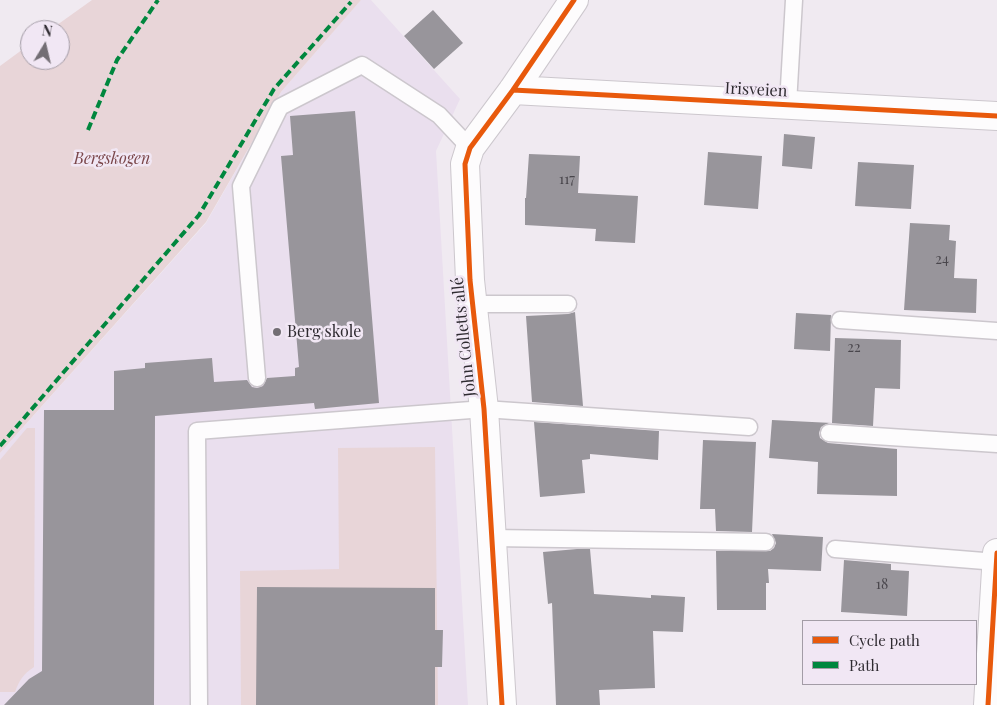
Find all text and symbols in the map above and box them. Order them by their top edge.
north arrow [20,20,70,70]
text: N [41,21,54,41]
street label: Irisveien [724,79,788,101]
park label: Bergskogen [74,149,150,169]
house number: 117 [559,172,575,188]
house number: 24 [935,252,949,268]
street label: John Colletts allé [448,276,480,398]
place label: Berg skole [287,322,361,342]
marker: Berg skole [271,326,283,338]
house number: 22 [847,340,861,356]
house number: 18 [876,577,888,593]
legend [802,620,977,685]
text: Cycle path [849,630,920,650]
text: Path [849,655,879,675]

